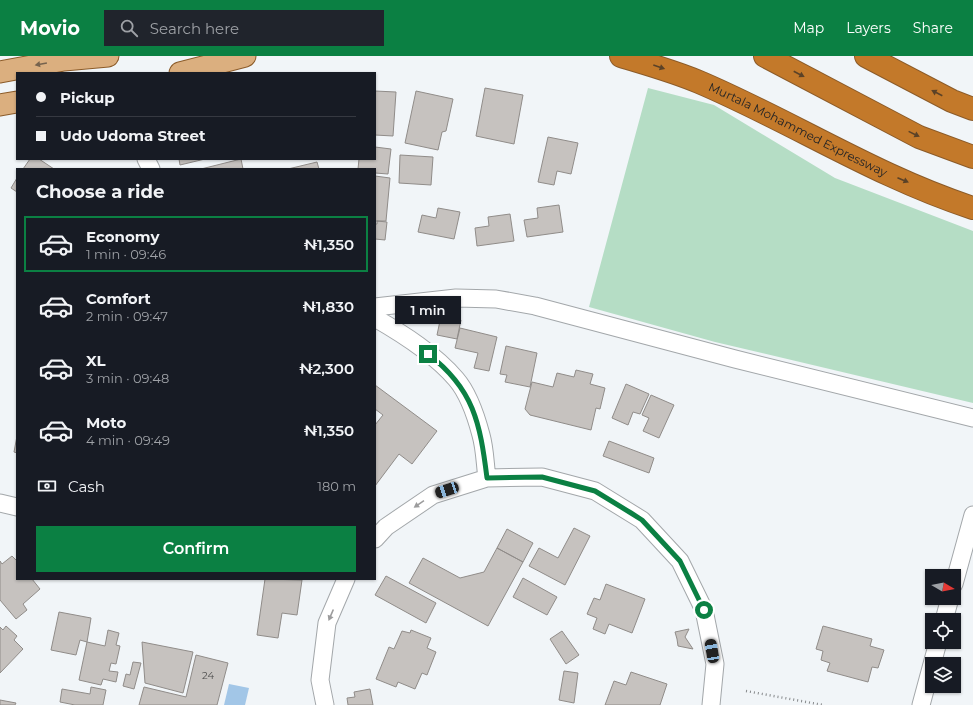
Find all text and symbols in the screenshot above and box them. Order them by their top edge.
search box [104,10,384,46]
text: Movio [20,17,80,40]
icon: search [118,17,140,39]
text: Search here [150,19,239,38]
text: Map [793,19,824,37]
text: Layers [846,19,891,37]
text: Share [913,19,953,37]
one-way arrow [35,62,47,68]
one-way arrow [653,64,665,70]
one-way arrow [793,71,805,77]
street label: Murtala Mohammed Expressway [706,79,890,180]
text: Pickup [60,88,115,107]
one-way arrow [932,90,943,96]
text: Udo Udoma Street [60,126,205,145]
one-way arrow [909,131,920,137]
one-way arrow [898,177,909,183]
text: Choose a ride [36,181,164,203]
icon: car [38,226,74,262]
text: Economy [86,227,159,246]
text: ₦1,350 [304,235,354,254]
text: 1 min · 09:46 [86,246,166,262]
icon: car [38,288,74,324]
text: Comfort [86,289,151,308]
callout: 1 min [395,296,461,324]
text: ₦1,830 [303,297,354,316]
text: 1 min [411,302,445,318]
text: 2 min · 09:47 [86,308,168,324]
route end [419,345,437,363]
icon: car [38,350,74,386]
text: XL [86,351,105,370]
text: ₦2,300 [299,359,354,378]
text: 3 min · 09:48 [86,370,169,386]
icon: car [38,412,74,448]
text: Moto [86,413,126,432]
text: ₦1,350 [304,421,354,440]
text: 4 min · 09:49 [86,432,170,448]
icon: cash [36,475,58,497]
text: Cash [68,477,105,496]
text: 180 m [317,478,356,494]
car [434,481,460,499]
one-way arrow [414,500,424,508]
button: Confirm [36,526,356,572]
north arrow [925,569,961,605]
map controls [925,569,961,693]
route start [695,601,713,619]
one-way arrow [327,609,333,621]
button: locate [925,613,961,649]
car [704,638,720,664]
button: layers [925,657,961,693]
house number: 24 [202,669,214,682]

